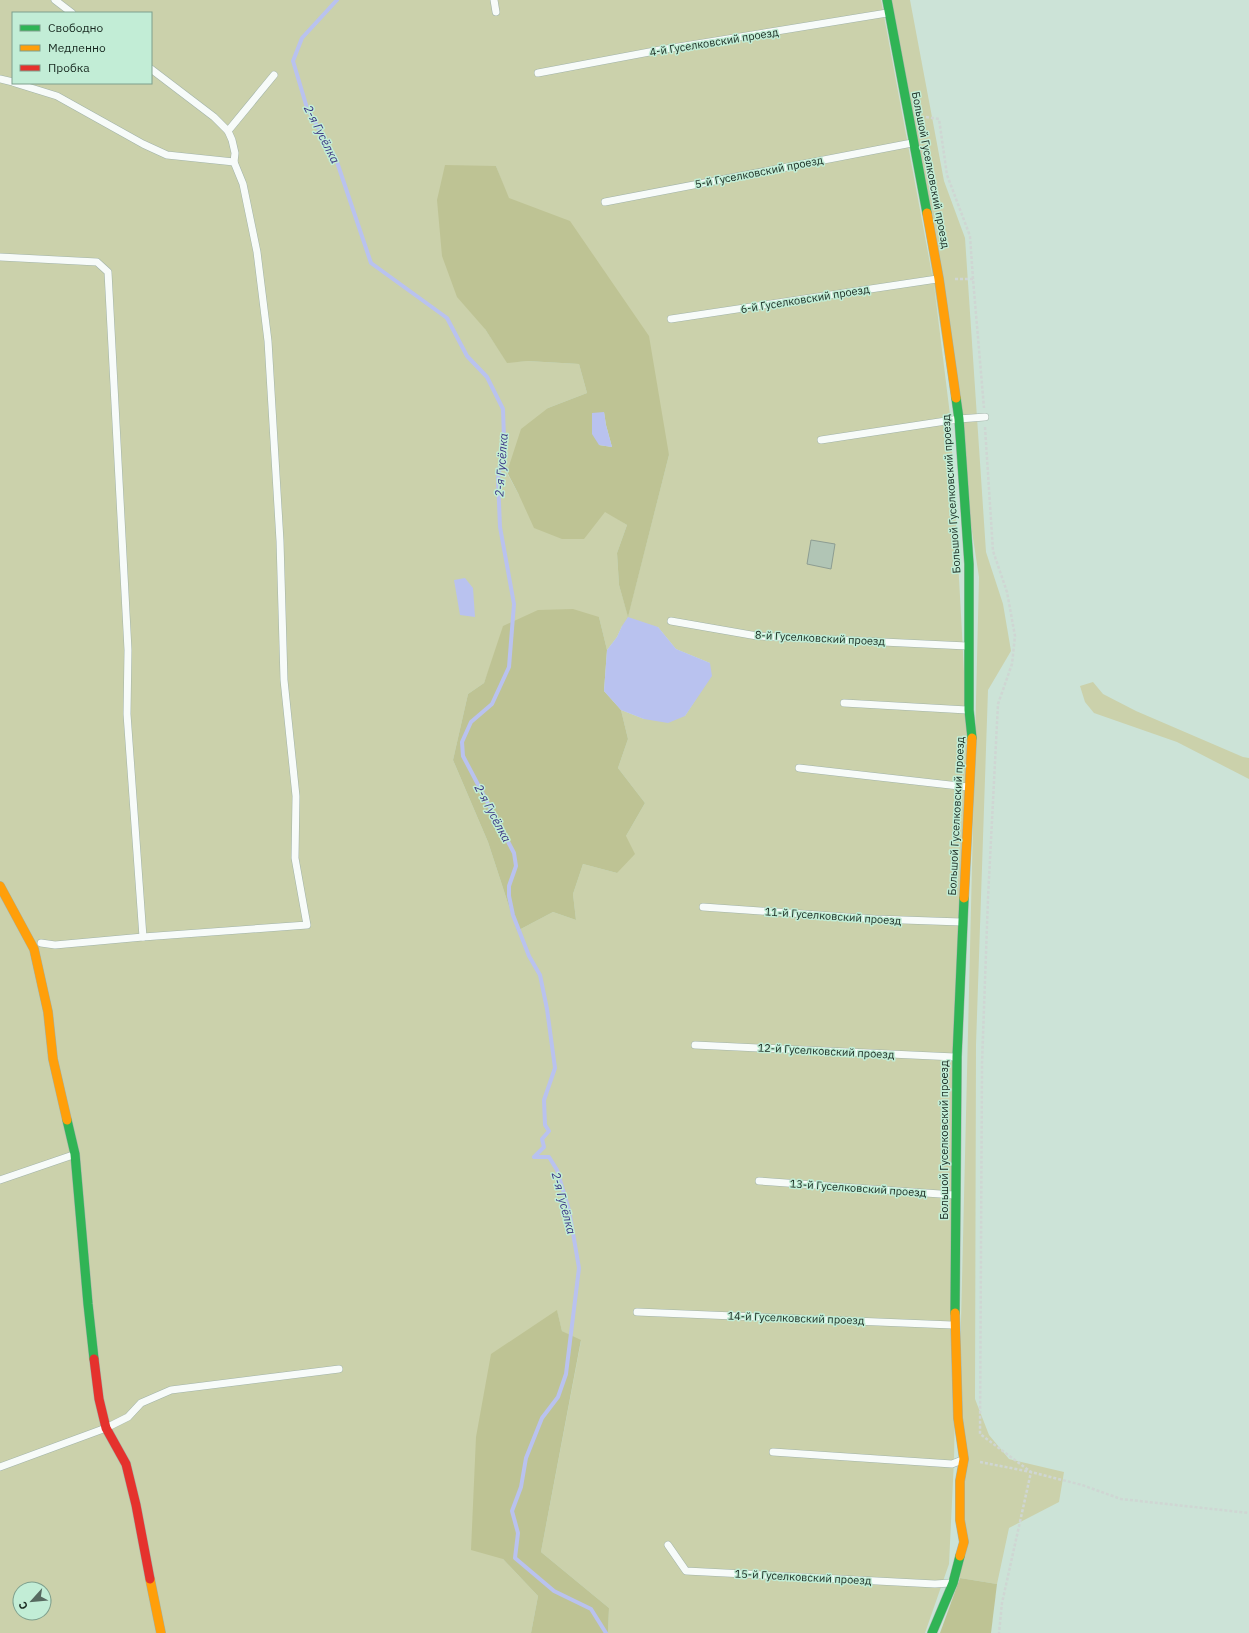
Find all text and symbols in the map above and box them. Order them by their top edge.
legend [12,12,152,84]
text: Свободно [48,20,104,35]
street label: 4-й Гуселковский проезд [649,25,780,59]
text: Медленно [48,40,106,55]
text: Пробка [48,60,90,75]
street label: Большой Гуселковский проезд [909,90,953,250]
water label: 2-я Гусёлка [301,102,343,166]
street label: 5-й Гуселковский проезд [694,153,825,191]
street label: 6-й Гуселковский проезд [740,282,871,316]
street label: Большой Гуселковский проезд [938,414,964,574]
water label: 2-я Гусёлка [491,433,511,497]
street label: 8-й Гуселковский проезд [755,628,886,648]
street label: Большой Гуселковский проезд [945,736,967,896]
water label: 2-я Гусёлка [471,781,515,845]
street label: 11-й Гуселковский проезд [764,904,902,928]
street label: 12-й Гуселковский проезд [757,1040,895,1062]
street label: Большой Гуселковский проезд [937,1060,951,1220]
water label: 2-я Гусёлка [549,1170,579,1236]
street label: 13-й Гуселковский проезд [789,1176,927,1200]
street label: 14-й Гуселковский проезд [727,1309,865,1327]
street label: 15-й Гуселковский проезд [734,1566,872,1588]
north arrow [12,1581,52,1621]
text: С [15,1599,31,1612]

